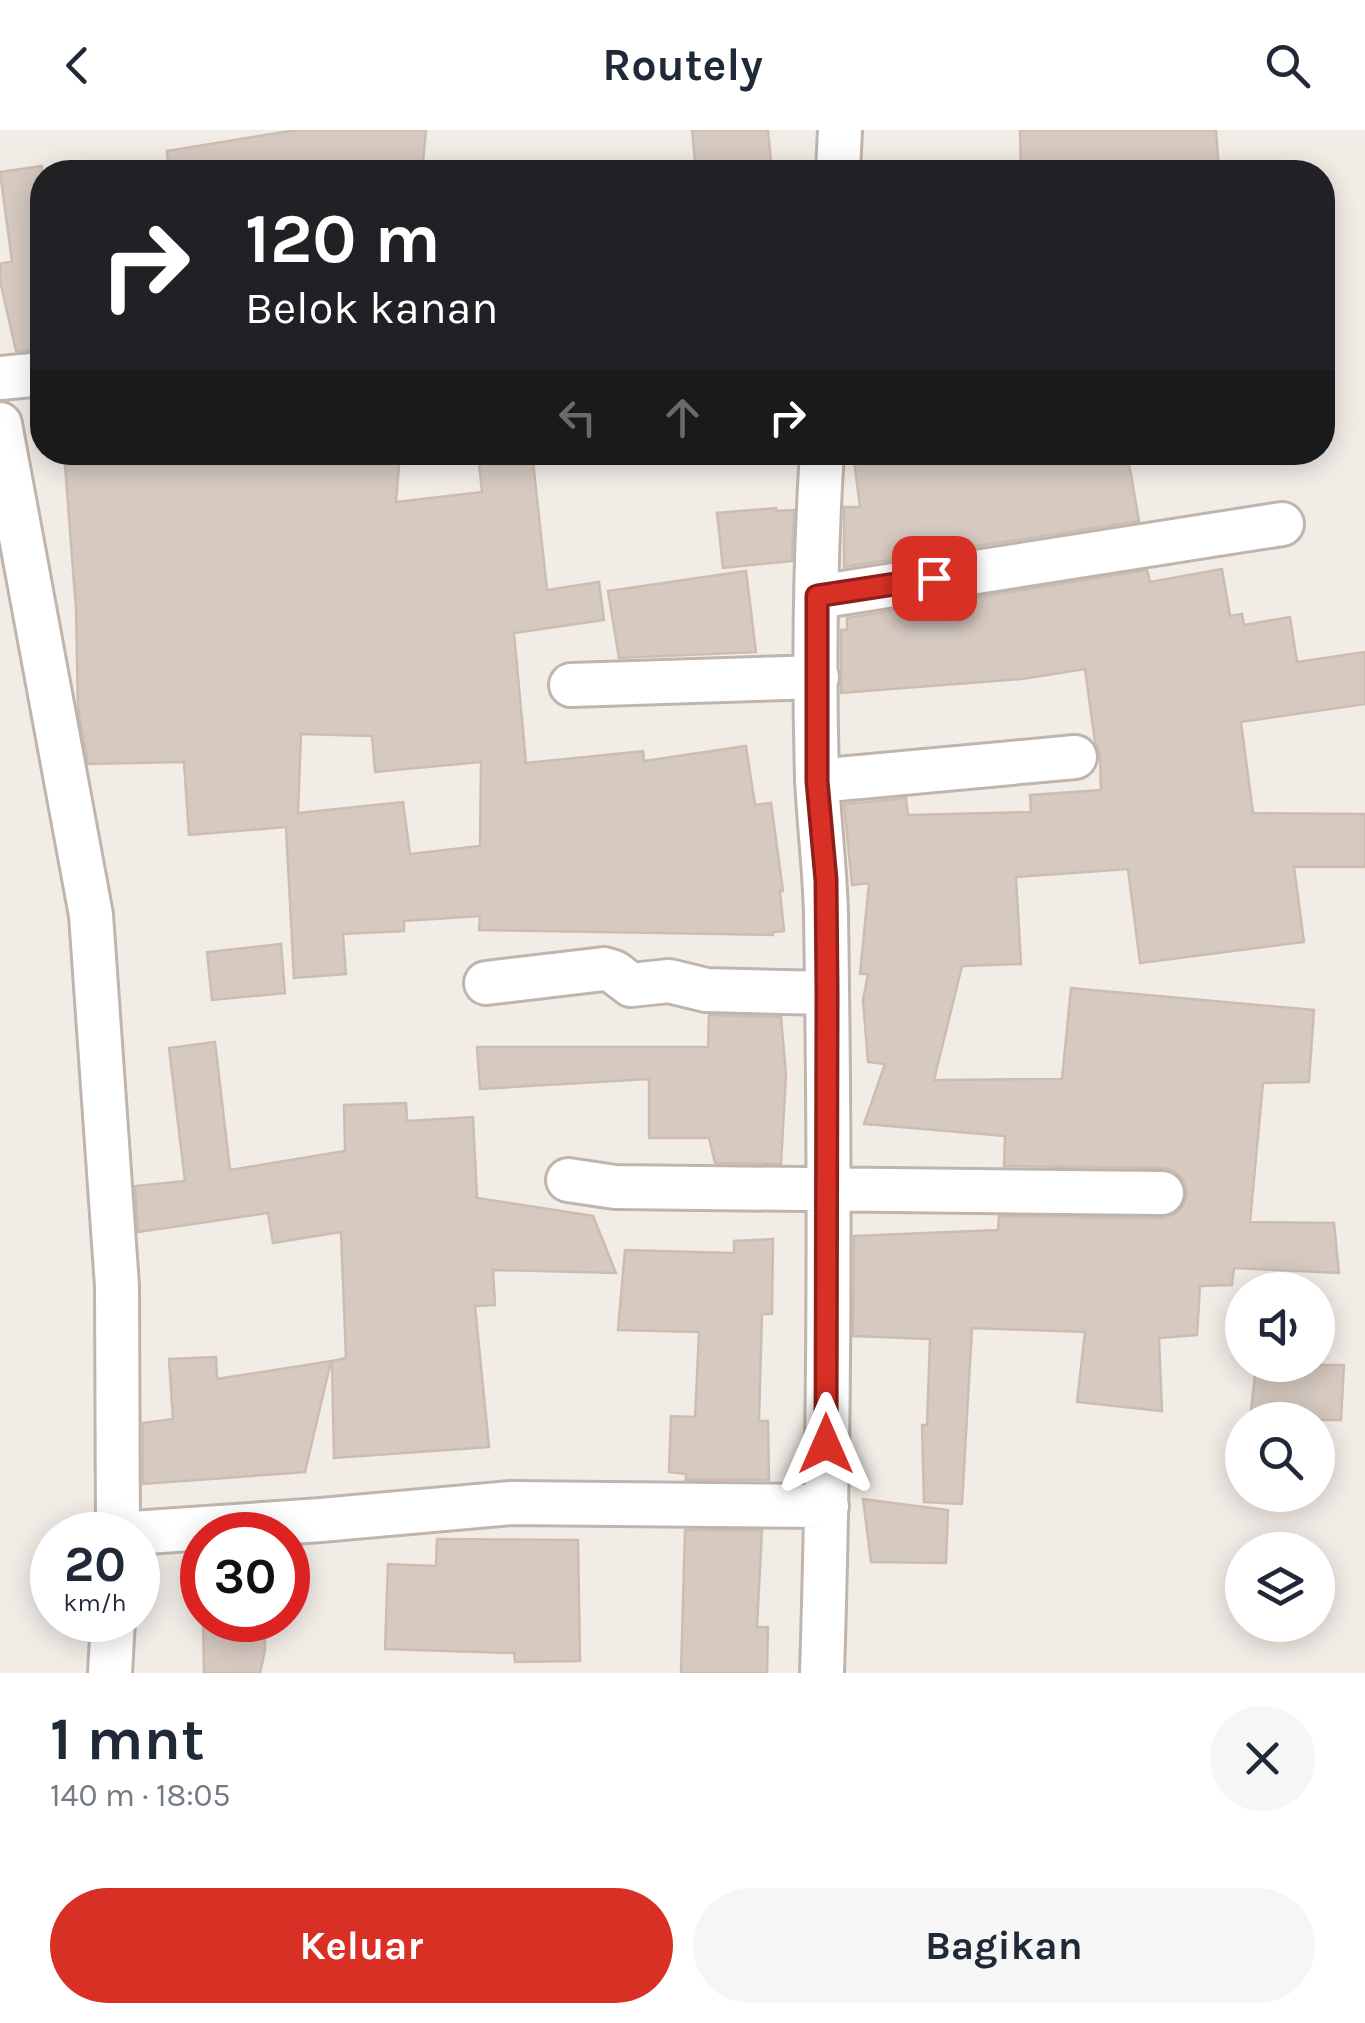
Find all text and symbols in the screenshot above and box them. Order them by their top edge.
icon: back [50,38,105,93]
icon: search [1260,38,1315,93]
text: Routely [602,39,763,91]
text: 120 m [245,198,441,280]
icon: right [80,200,210,330]
text: Belok kanan [245,282,499,334]
icon: left [550,390,605,445]
icon: ahead [655,390,710,445]
icon: right [760,390,815,445]
pin [892,536,977,621]
icon: arrive [907,551,962,606]
map controls [1225,1272,1335,1642]
button: sound [1225,1272,1335,1382]
position arrow [774,1392,878,1496]
button: search [1225,1402,1335,1512]
speed limit sign: 30 [180,1512,310,1642]
button: layers [1225,1532,1335,1642]
text: 20 [64,1535,126,1594]
text: km/h [63,1588,127,1617]
text: 1 mnt [50,1704,205,1774]
button: close [1210,1706,1315,1811]
text: 140 m · 18:05 [50,1777,231,1814]
button: Keluar [50,1888,673,2003]
button: Bagikan [693,1888,1315,2003]

